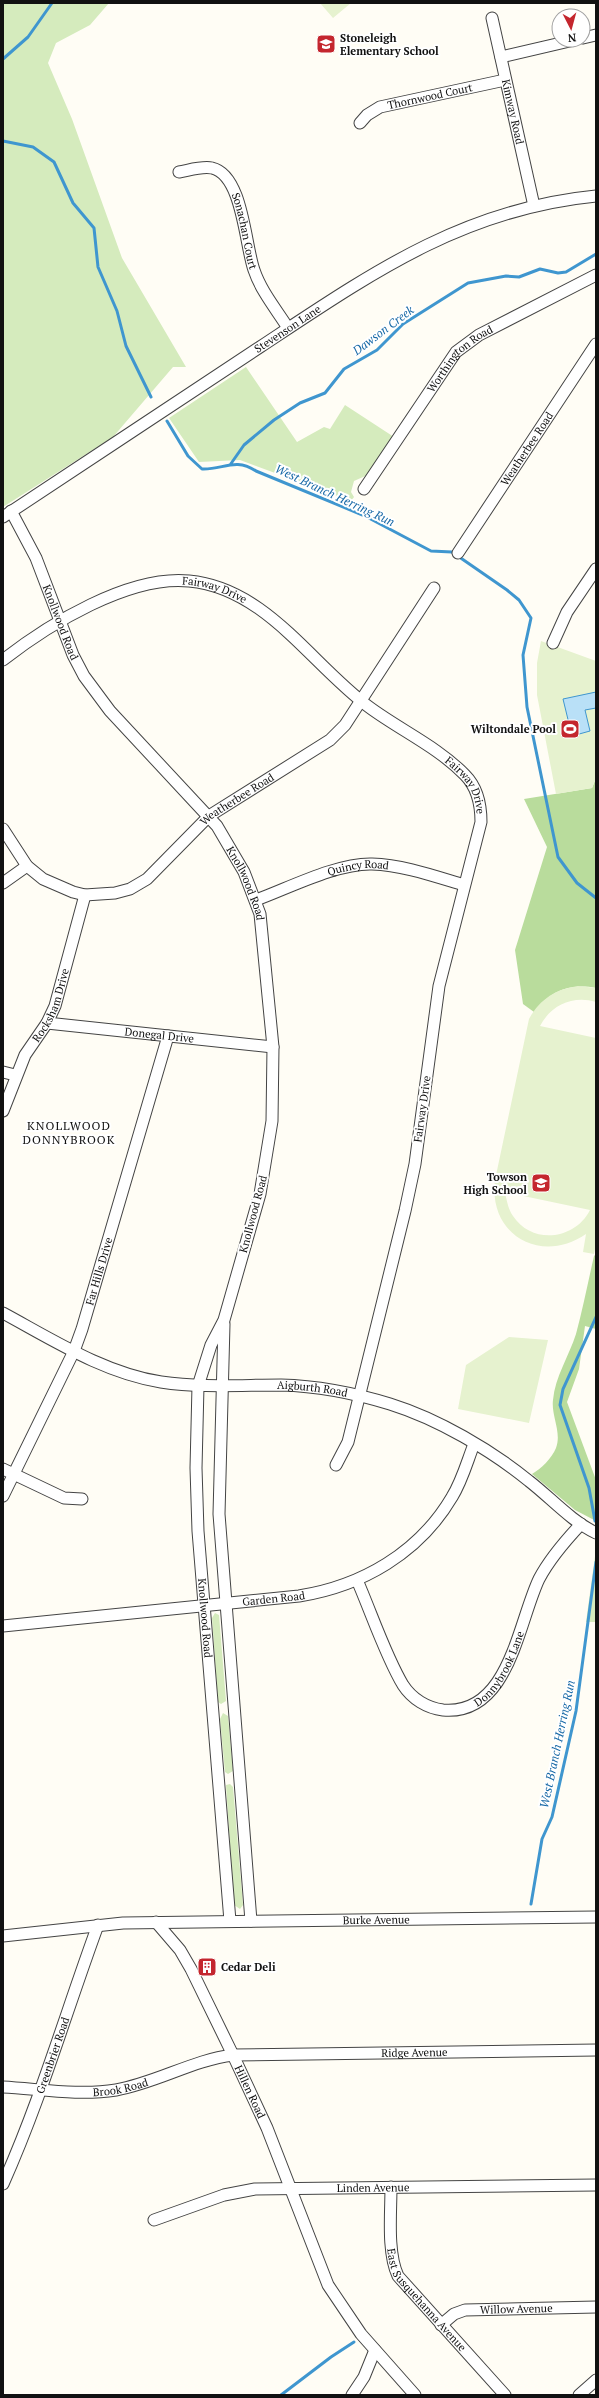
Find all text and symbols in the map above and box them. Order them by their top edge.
north arrow [551,8,591,48]
place label: Stoneleigh Elementary School [340,31,439,58]
text: N [567,31,577,45]
school or university icon: Stoneleigh Elementary School [315,33,337,55]
street label: Kimway Road [499,78,527,146]
street label: Thornwood Court [386,80,474,112]
street label: Sonachan Court [229,191,260,271]
street label: Stevenson Lane [252,302,324,356]
water label: Dawson Creek [349,302,417,358]
street label: Worthington Road [424,322,495,395]
street label: Weatherbee Road [498,409,556,488]
water label: West Branch Herring Run [273,461,397,529]
street label: Fairway Drive [182,574,250,606]
street label: Knollwood Road [40,582,81,663]
sports icon: Wiltondale Pool [559,718,581,740]
place label: Wiltondale Pool [471,722,556,736]
street label: Fairway Drive [442,753,488,815]
street label: Weatherbee Road [197,770,276,828]
street label: Knollwood Road [223,844,268,921]
street label: Quincy Road [326,857,390,879]
street label: Rocksham Drive [29,966,72,1045]
street label: Donegal Drive [124,1024,195,1046]
street label: Fairway Drive [410,1074,434,1143]
district label: KNOLLWOOD DONNYBROOK [23,1118,115,1147]
place label: Towson High School [463,1170,527,1197]
school or university icon: Towson High School [530,1172,552,1194]
street label: Knollwood Road [236,1174,270,1254]
street label: Far Hills Drive [82,1235,116,1307]
street label: Aigburth Road [277,1378,349,1400]
street label: Knollwood Road [195,1578,215,1658]
street label: Garden Road [242,1588,306,1609]
street label: Donnybrook Lane [471,1629,527,1710]
water label: West Branch Herring Run [536,1679,578,1809]
street label: Burke Avenue [343,1912,410,1927]
building icon: Cedar Deli [196,1956,218,1978]
place label: Cedar Deli [221,1960,276,1974]
street label: Greenbrier Road [33,2015,72,2095]
street label: Ridge Avenue [381,2045,448,2060]
street label: Hillen Road [232,2063,269,2121]
street label: Brook Road [92,2075,150,2099]
street label: Linden Avenue [337,2180,410,2195]
street label: East Susquehanna Avenue [384,2247,470,2355]
street label: Willow Avenue [480,2301,553,2317]

